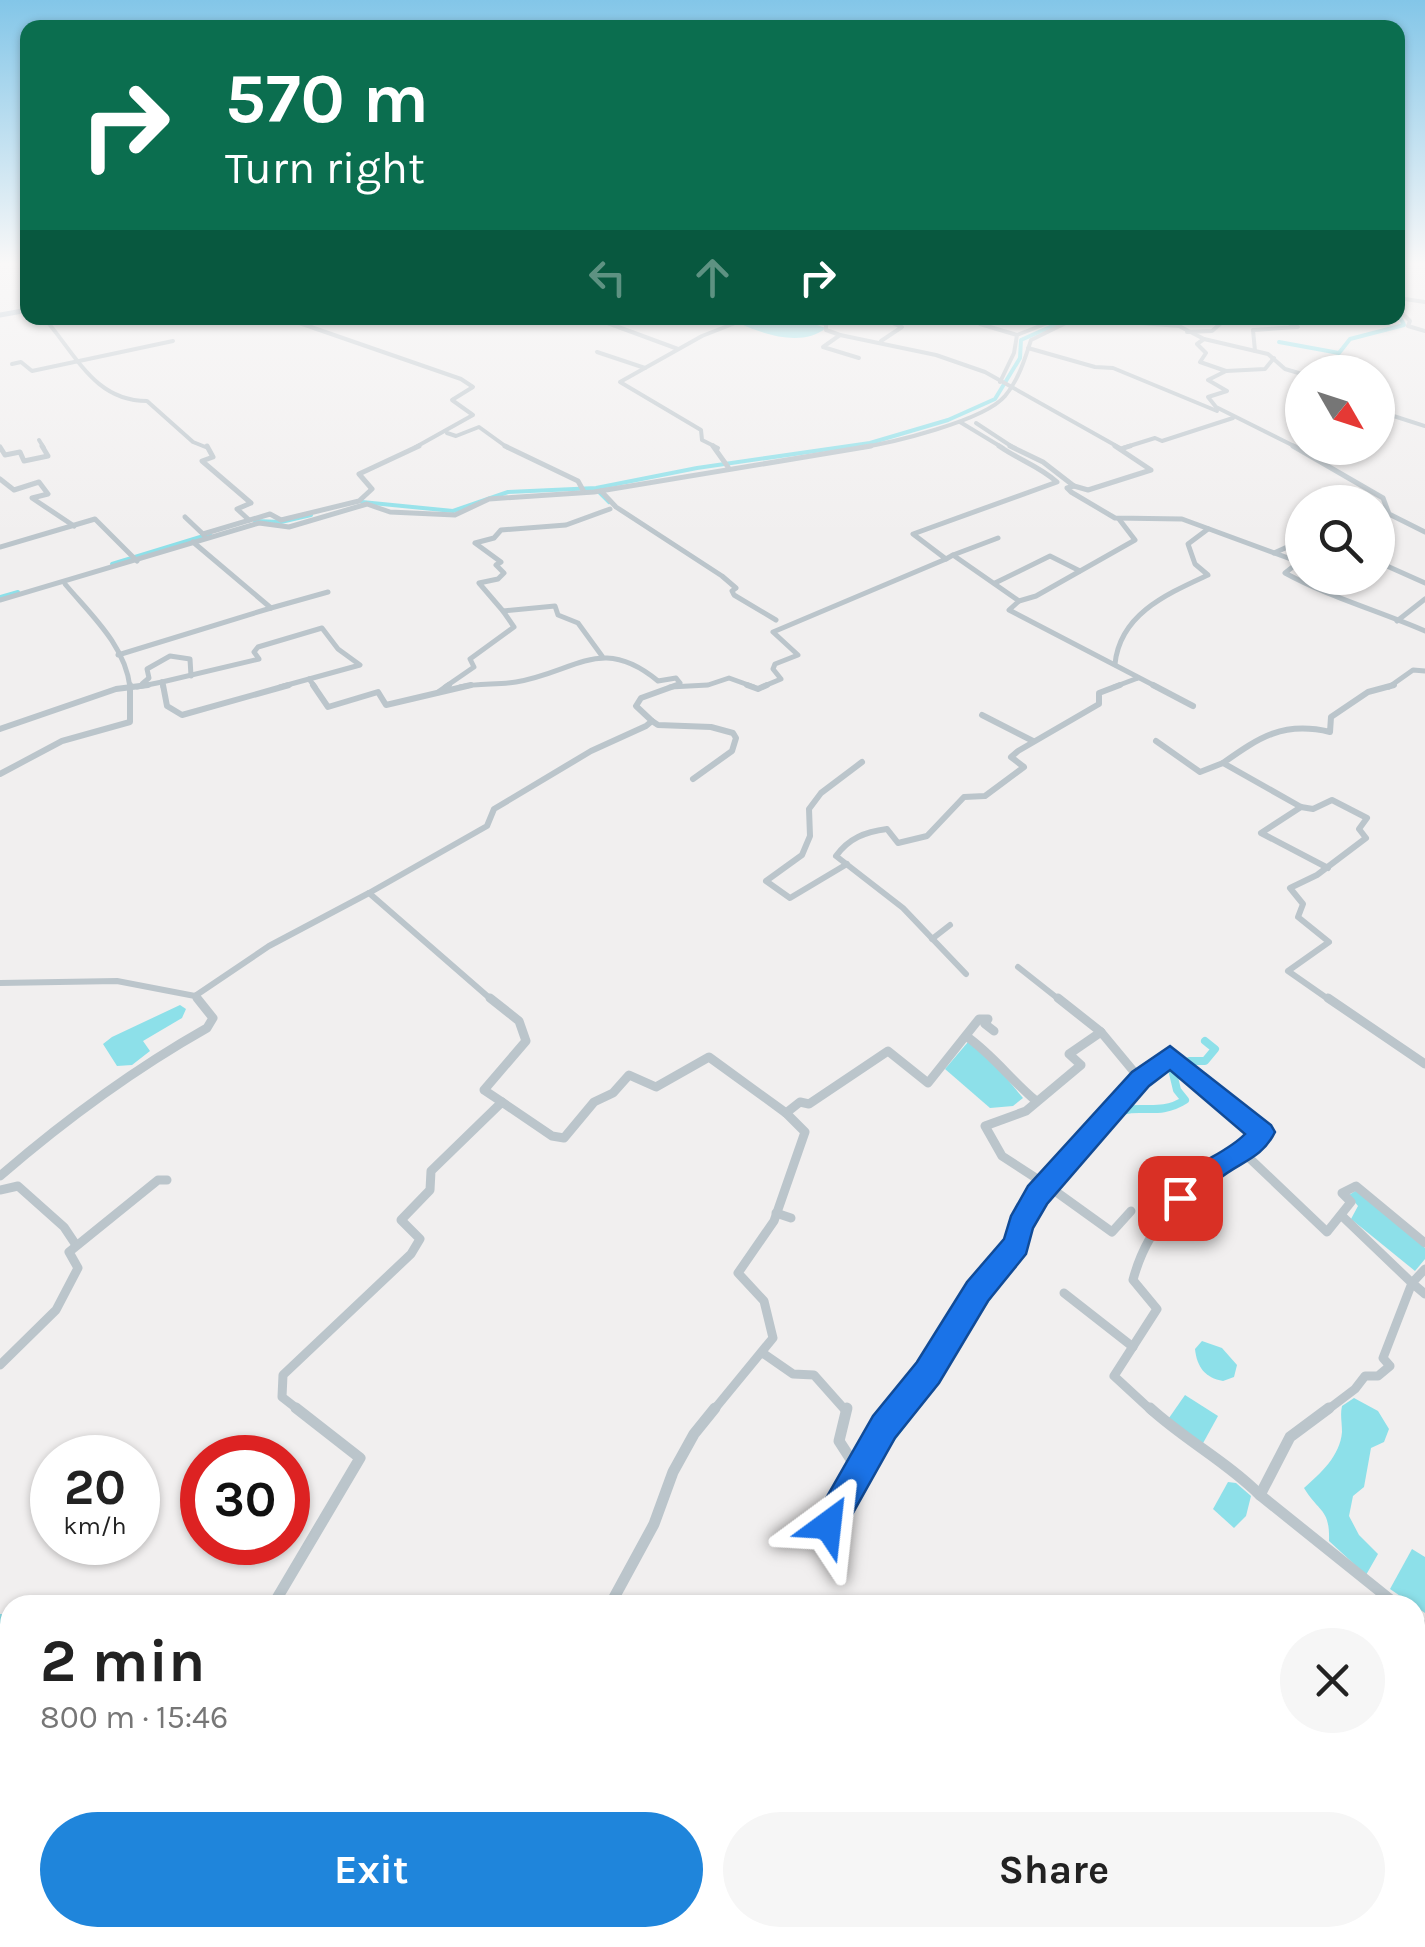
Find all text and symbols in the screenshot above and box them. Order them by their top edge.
text: 570 m [225,58,429,140]
icon: right [60,60,190,190]
text: Turn right [225,142,425,194]
icon: left [580,250,635,305]
icon: ahead [685,250,740,305]
icon: right [790,250,845,305]
north arrow [1285,355,1395,465]
map controls [1285,355,1395,595]
button: search [1285,485,1395,595]
pin [1138,1156,1223,1241]
icon: arrive [1153,1171,1208,1226]
speed limit sign: 30 [180,1435,310,1565]
text: 20 [64,1458,126,1517]
position arrow [776,1473,880,1577]
text: km/h [63,1511,127,1540]
text: 2 min [40,1626,205,1696]
button: close [1280,1628,1385,1733]
text: 800 m · 15:46 [40,1699,228,1736]
button: Exit [40,1812,703,1927]
button: Share [723,1812,1385,1927]

